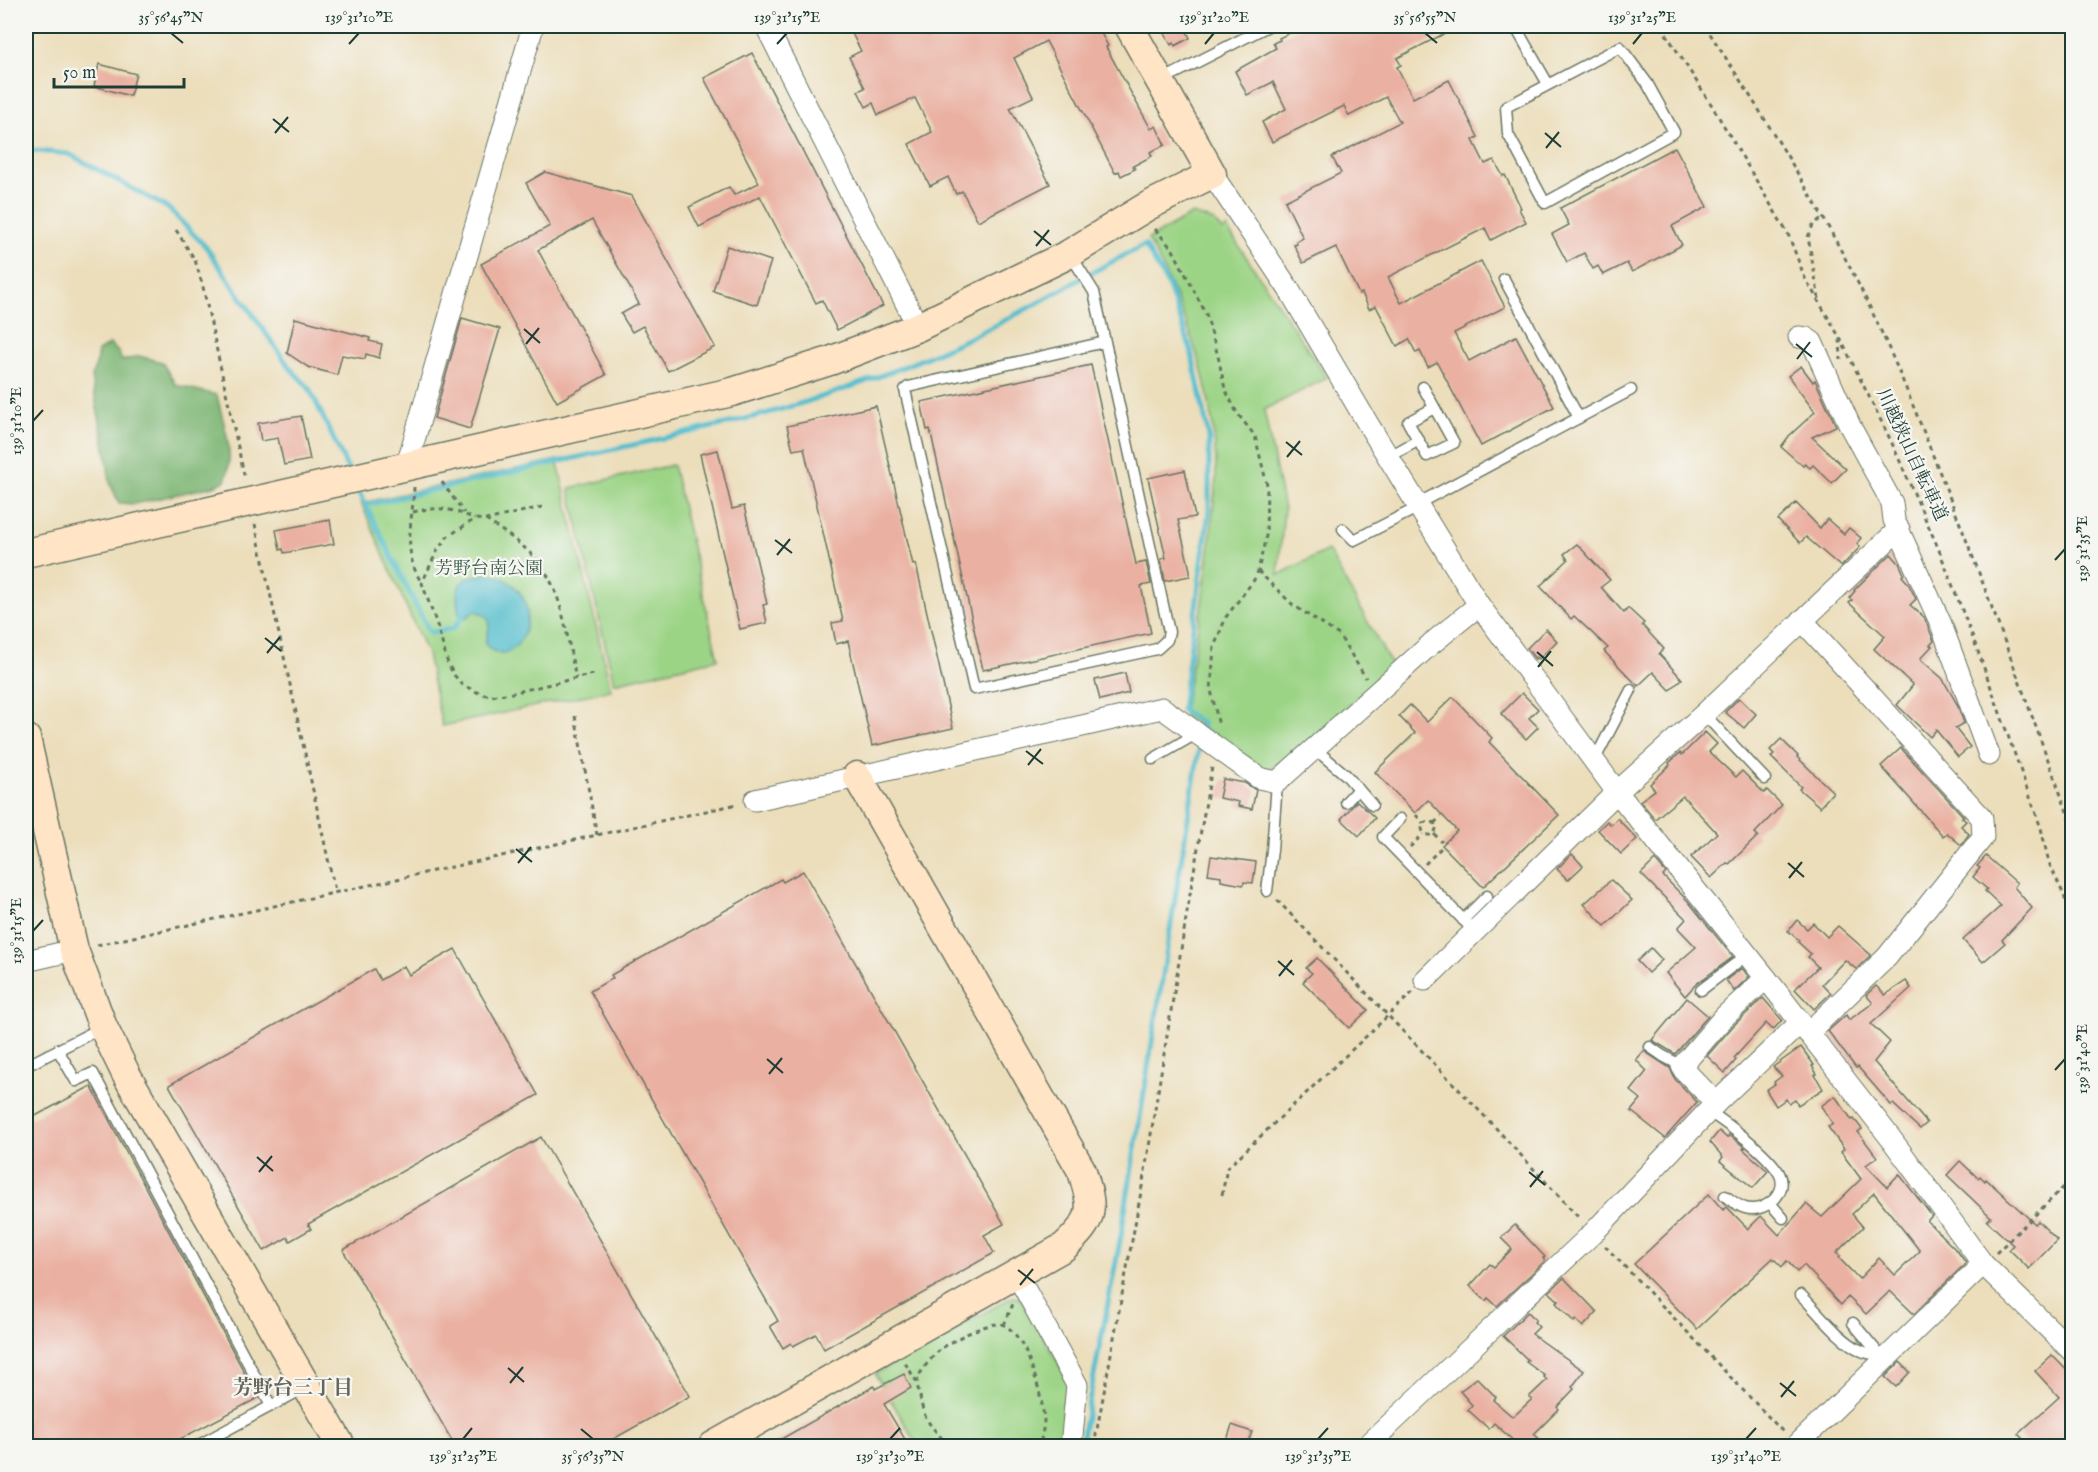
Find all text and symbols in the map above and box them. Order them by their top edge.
text: 35°56'45"N [139,8,203,27]
text: 139°31'10"E [325,8,393,27]
text: 139°31'15"E [754,8,820,27]
text: 139°31'20"E [1179,8,1249,27]
text: 35°56'55"N [1394,8,1456,27]
text: 139°31'25"E [1608,8,1676,27]
scale bar [54,51,184,89]
text: 50 m [63,62,96,85]
street label: 川越狭山自転車道 [1870,385,1952,525]
text: 139°31'10"E [7,387,26,455]
text: 139°31'35"E [2073,516,2092,582]
park label: 芳野台南公園 [435,558,543,581]
text: 139°31'15"E [7,898,26,964]
text: 139°31'40"E [2073,1024,2092,1094]
district label: 芳野台三丁目 [233,1376,353,1401]
text: 139°31'25"E [429,1447,497,1466]
text: 35°56'35"N [561,1447,625,1466]
text: 139°31'30"E [856,1447,924,1466]
text: 139°31'35"E [1285,1447,1351,1466]
text: 139°31'40"E [1711,1447,1781,1466]

